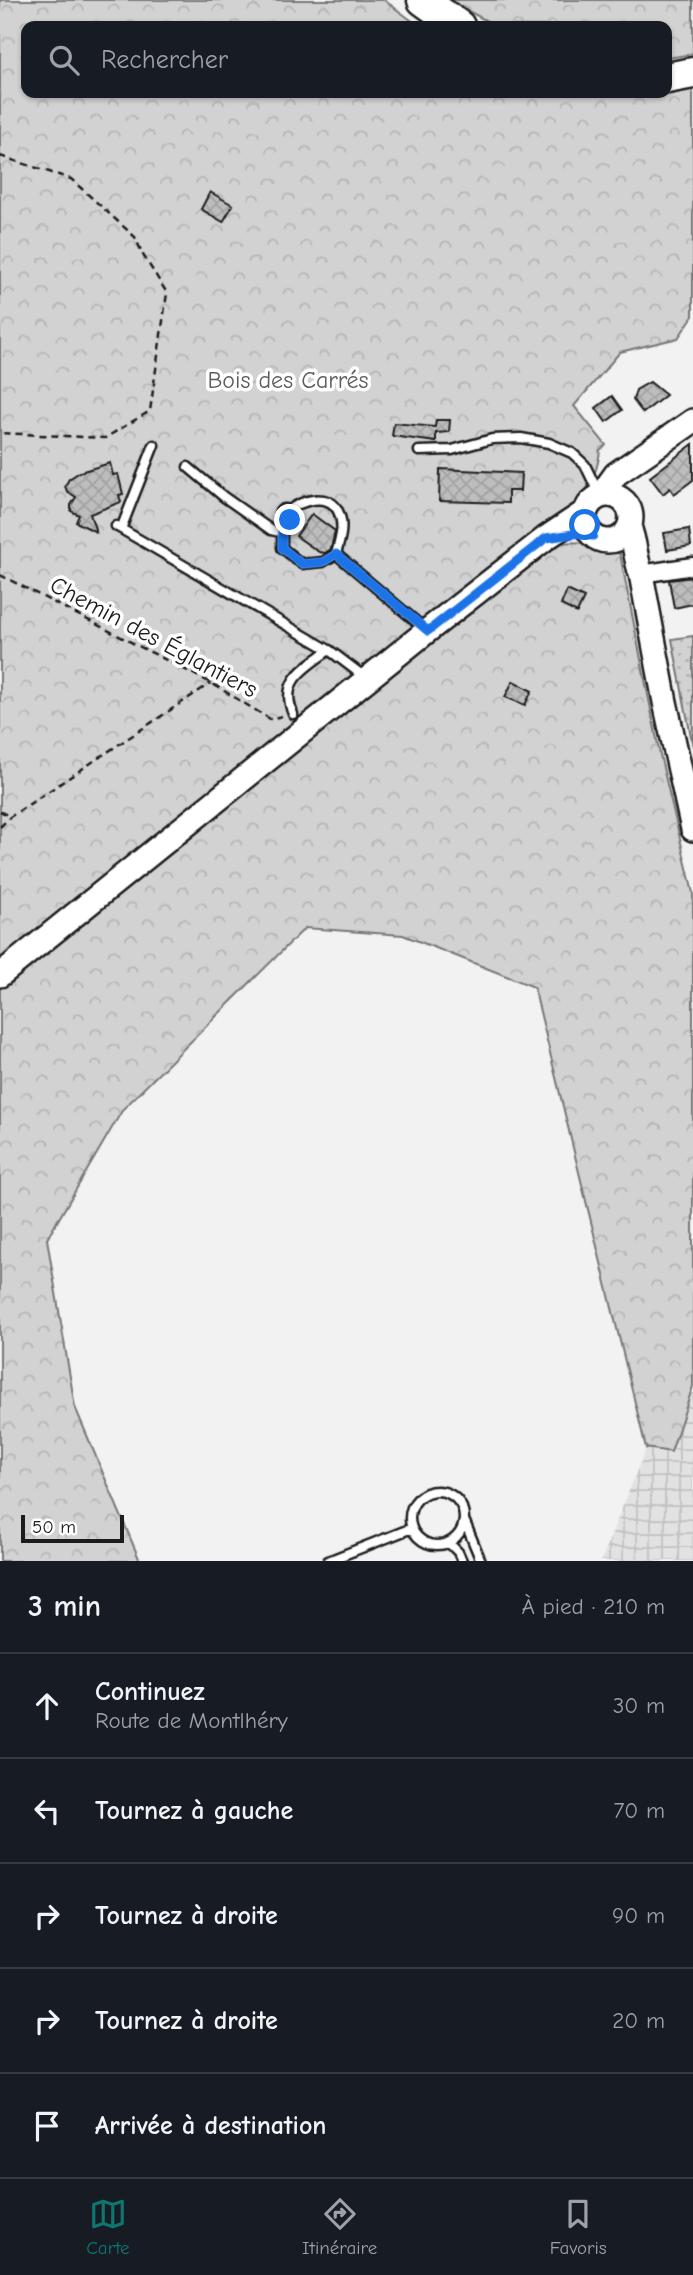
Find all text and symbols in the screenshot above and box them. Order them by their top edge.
search box [21,21,672,98]
icon: search [45,41,83,79]
text: Rechercher [101,45,228,75]
park label: Bois des Carrés [207,366,369,394]
route end [274,504,305,535]
route start [569,509,600,540]
street label: Chemin des Églantiers [45,570,263,704]
scale bar [21,1512,124,1544]
text: 50 m [32,1516,76,1538]
text: 3 min [28,1589,101,1624]
text: À pied · 210 m [522,1593,665,1620]
text: Continuez [95,1677,205,1707]
icon: ahead [28,1687,66,1725]
text: 30 m [613,1692,665,1719]
text: Route de Montlhéry [95,1707,288,1734]
icon: left [28,1792,66,1830]
text: Tournez à gauche [95,1796,293,1826]
text: 70 m [613,1797,665,1824]
icon: right [28,1897,66,1935]
text: Tournez à droite [95,1901,278,1931]
text: 90 m [612,1902,665,1929]
icon: right [28,2002,66,2040]
text: Tournez à droite [95,2006,278,2036]
text: 20 m [612,2007,665,2034]
icon: arrive [28,2107,66,2145]
text: Arrivée à destination [95,2111,326,2141]
tab: Carte [86,2195,130,2259]
tab: Itinéraire [302,2195,377,2259]
tab: Favoris [550,2195,607,2259]

